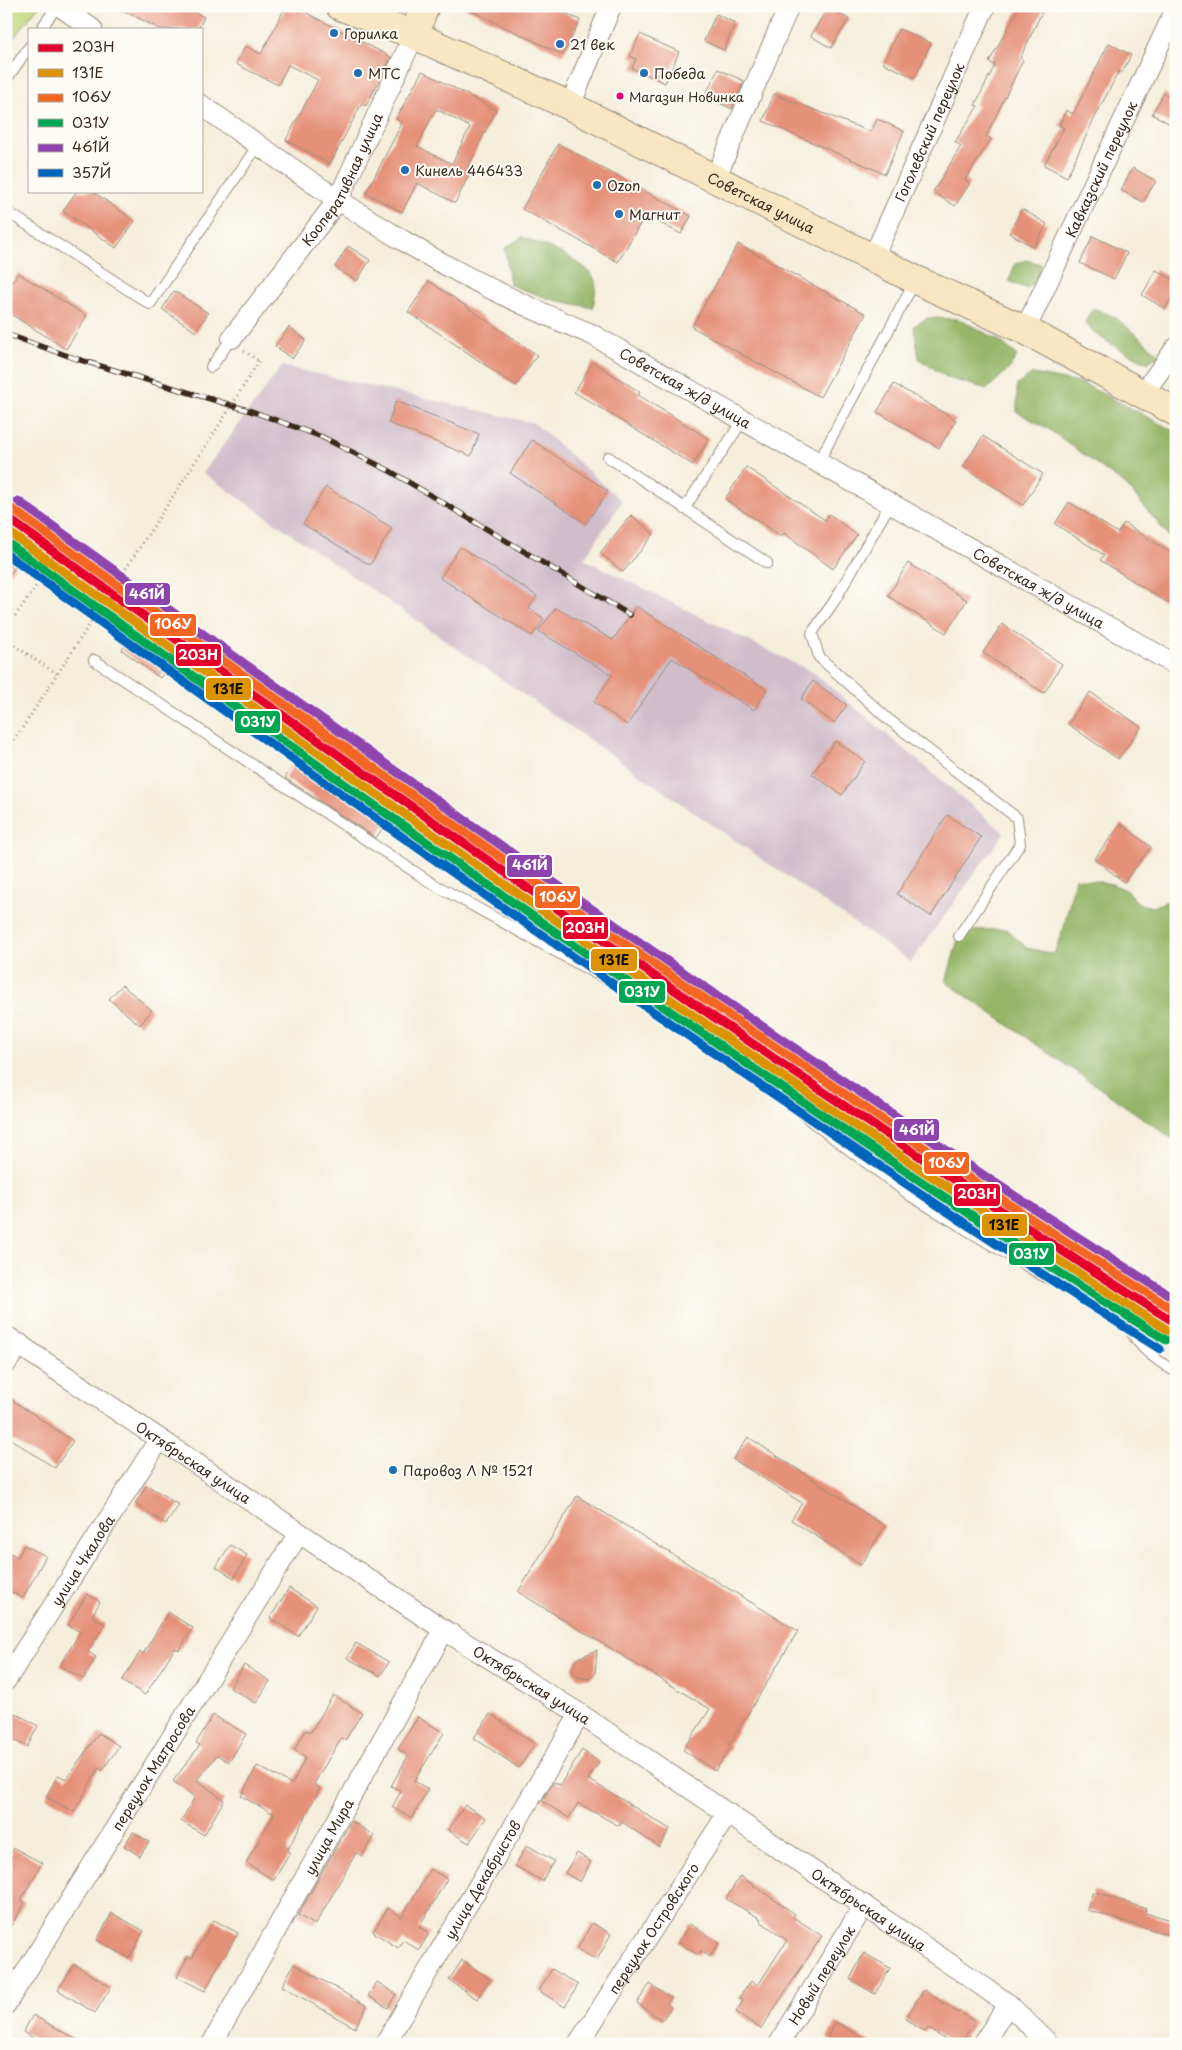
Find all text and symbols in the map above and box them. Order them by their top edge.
place label: Горилка [344,23,398,44]
marker: Горилка [328,27,340,39]
legend [28,28,202,192]
text: 203Н [72,34,115,57]
place label: 21 век [570,34,615,55]
marker: 21 век [554,38,566,50]
street label: Гоголевский переулок [889,58,969,205]
text: 131Е [72,60,104,83]
place label: МТС [368,63,401,84]
place label: Победа [654,63,705,84]
marker: МТС [352,67,364,79]
marker: Победа [638,67,650,79]
text: 106У [72,84,111,107]
place label: Магазин Новинка [629,87,745,106]
marker: Магазин Новинка [615,91,625,101]
street label: Кавказский переулок [1060,96,1142,241]
street label: Кооперативная улица [296,109,387,250]
text: 031У [72,110,109,133]
text: 461Й [72,134,110,157]
text: 357Й [72,160,111,183]
place label: Кинель 446433 [415,160,523,181]
marker: Кинель 446433 [399,164,411,176]
street label: Советская улица [704,166,819,238]
place label: Ozon [607,175,640,196]
marker: Ozon [591,179,603,191]
place label: Магнит [629,204,681,225]
marker: Магнит [613,208,625,220]
street label: Советская ж/д улица [616,342,755,433]
street label: Советская ж/д улица [969,542,1109,633]
line badge: 461Й [124,582,171,606]
text: 461Й [129,583,165,604]
line badge: 106У [149,613,197,637]
text: 106У [154,613,192,634]
line badge: 203Н [175,643,222,667]
text: 203Н [178,644,218,665]
line badge: 131Е [205,677,252,701]
text: 131Е [213,678,243,699]
line badge: 031У [234,710,281,734]
text: 031У [240,711,277,732]
line badge: 461Й [506,854,553,878]
text: 461Й [512,854,548,875]
line badge: 106У [534,885,581,909]
text: 106У [539,886,577,907]
line badge: 203Н [562,916,609,940]
text: 203Н [565,917,605,938]
line badge: 131Е [590,948,638,972]
text: 131Е [599,949,629,970]
line badge: 031У [618,980,666,1004]
text: 031У [624,981,661,1002]
line badge: 461Й [893,1118,940,1142]
text: 461Й [899,1119,935,1140]
line badge: 106У [923,1151,970,1175]
text: 106У [928,1152,966,1173]
line badge: 203Н [953,1183,1001,1207]
text: 203Н [957,1183,997,1204]
line badge: 131Е [981,1213,1028,1237]
text: 131Е [989,1214,1019,1235]
line badge: 031У [1008,1242,1055,1266]
text: 031У [1013,1243,1050,1264]
street label: Октябрьская улица [132,1416,256,1508]
place label: Паровоз Л № 1521 [403,1460,533,1481]
marker: Паровоз Л № 1521 [387,1464,399,1476]
street label: улица Чкалова [46,1511,119,1610]
street label: Октябрьская улица [469,1640,595,1729]
street label: переулок Матросова [106,1701,200,1834]
street label: улица Мира [299,1794,358,1878]
street label: улица Декабристов [439,1816,526,1943]
street label: переулок Островского [603,1858,704,1998]
street label: Октябрьская улица [807,1863,931,1956]
street label: Новый переулок [783,1921,860,2029]

